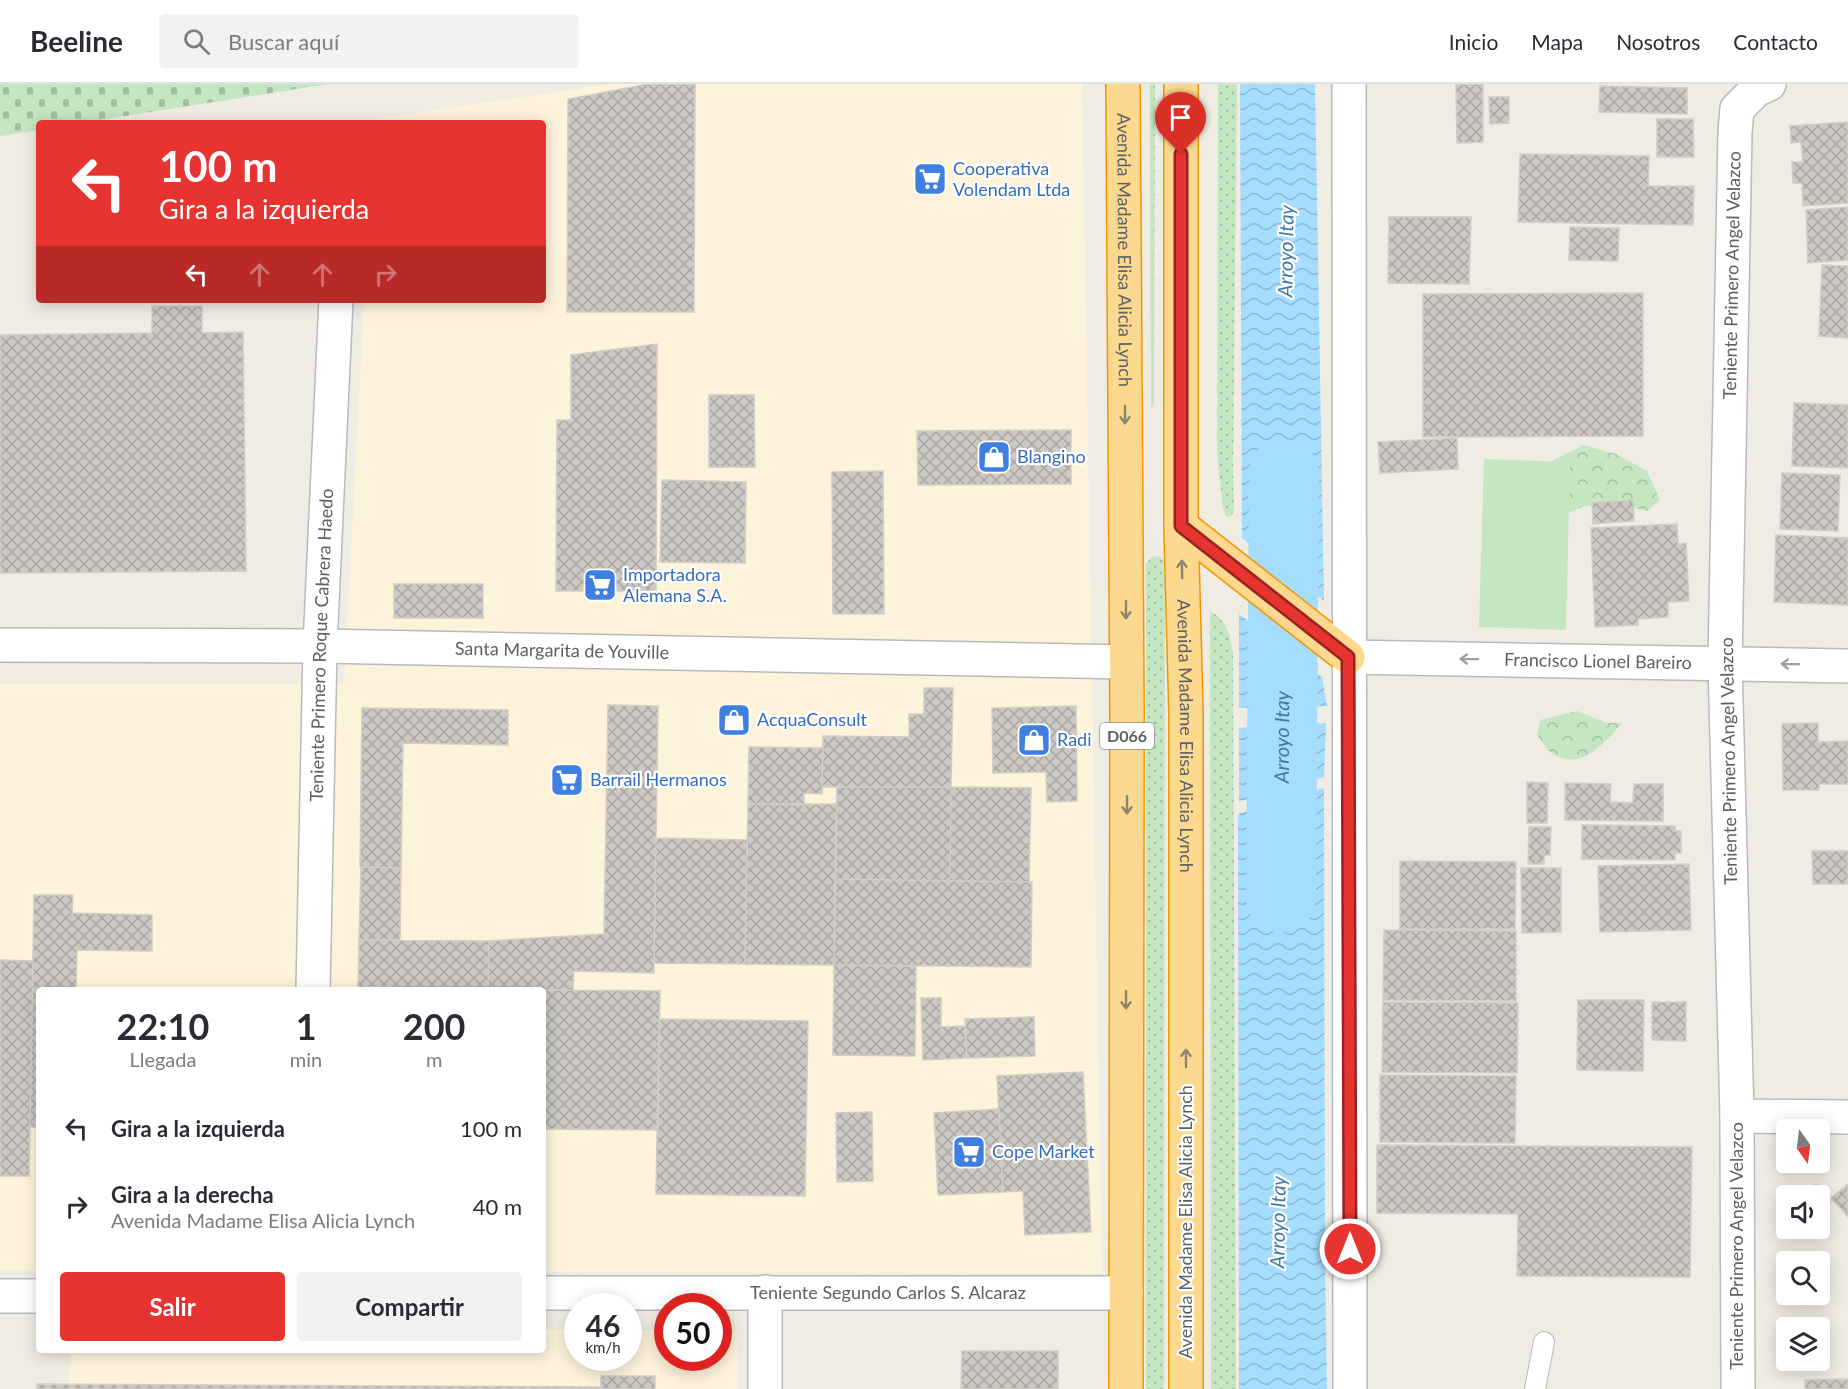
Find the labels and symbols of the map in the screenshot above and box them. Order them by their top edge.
pin [1155,92,1206,154]
street label: Avenida Madame Elisa Alicia Lynch [1113,113,1137,387]
street label: Teniente Primero Angel Velazco [1718,151,1745,399]
place label: Cooperativa Volendam Ltda [953,157,1070,200]
supermarket icon: Cooperativa Volendam Ltda [912,161,948,197]
water label: Arroyo Itay [1272,204,1298,298]
one-way arrow [1119,405,1131,425]
shop icon: Blangino [976,439,1012,475]
place label: Blangino [1017,445,1086,467]
street label: Teniente Primero Roque Cabrera Haedo [305,488,337,802]
one-way arrow [1176,559,1188,579]
place label: Importadora Alemana S.A. [623,563,727,606]
supermarket icon: Importadora Alemana S.A. [582,567,618,603]
street label: Avenida Madame Elisa Alicia Lynch [1173,599,1198,873]
one-way arrow [1120,600,1132,620]
street label: Santa Margarita de Youville [455,637,669,663]
street label: Teniente Primero Angel Velazco [1715,637,1741,885]
street label: Francisco Lionel Bareiro [1504,648,1692,673]
one-way arrow [1459,653,1479,665]
one-way arrow [1780,659,1800,670]
water label: Arroyo Itay [1269,690,1293,784]
shop icon: AcquaConsult [716,702,752,738]
place label: AcquaConsult [757,708,867,730]
shop icon: Radi [1016,722,1052,758]
road number: D066 [1100,723,1154,749]
place label: Radi [1057,728,1092,750]
supermarket icon: Barrail Hermanos [549,762,585,798]
place label: Barrail Hermanos [590,768,727,790]
one-way arrow [1121,795,1133,815]
one-way arrow [1120,990,1132,1010]
one-way arrow [1180,1048,1192,1068]
street label: Avenida Madame Elisa Alicia Lynch [1174,1085,1196,1359]
north arrow [1776,1119,1830,1173]
street label: Teniente Primero Angel Velazco [1725,1122,1747,1370]
supermarket icon: Cope Market [951,1134,987,1170]
place label: Cope Market [992,1140,1095,1162]
water label: Arroyo Itay [1264,1175,1290,1269]
position arrow [1318,1217,1382,1281]
street label: Teniente Segundo Carlos S. Alcaraz [750,1281,1026,1303]
speed limit sign: 50 [654,1293,732,1371]

